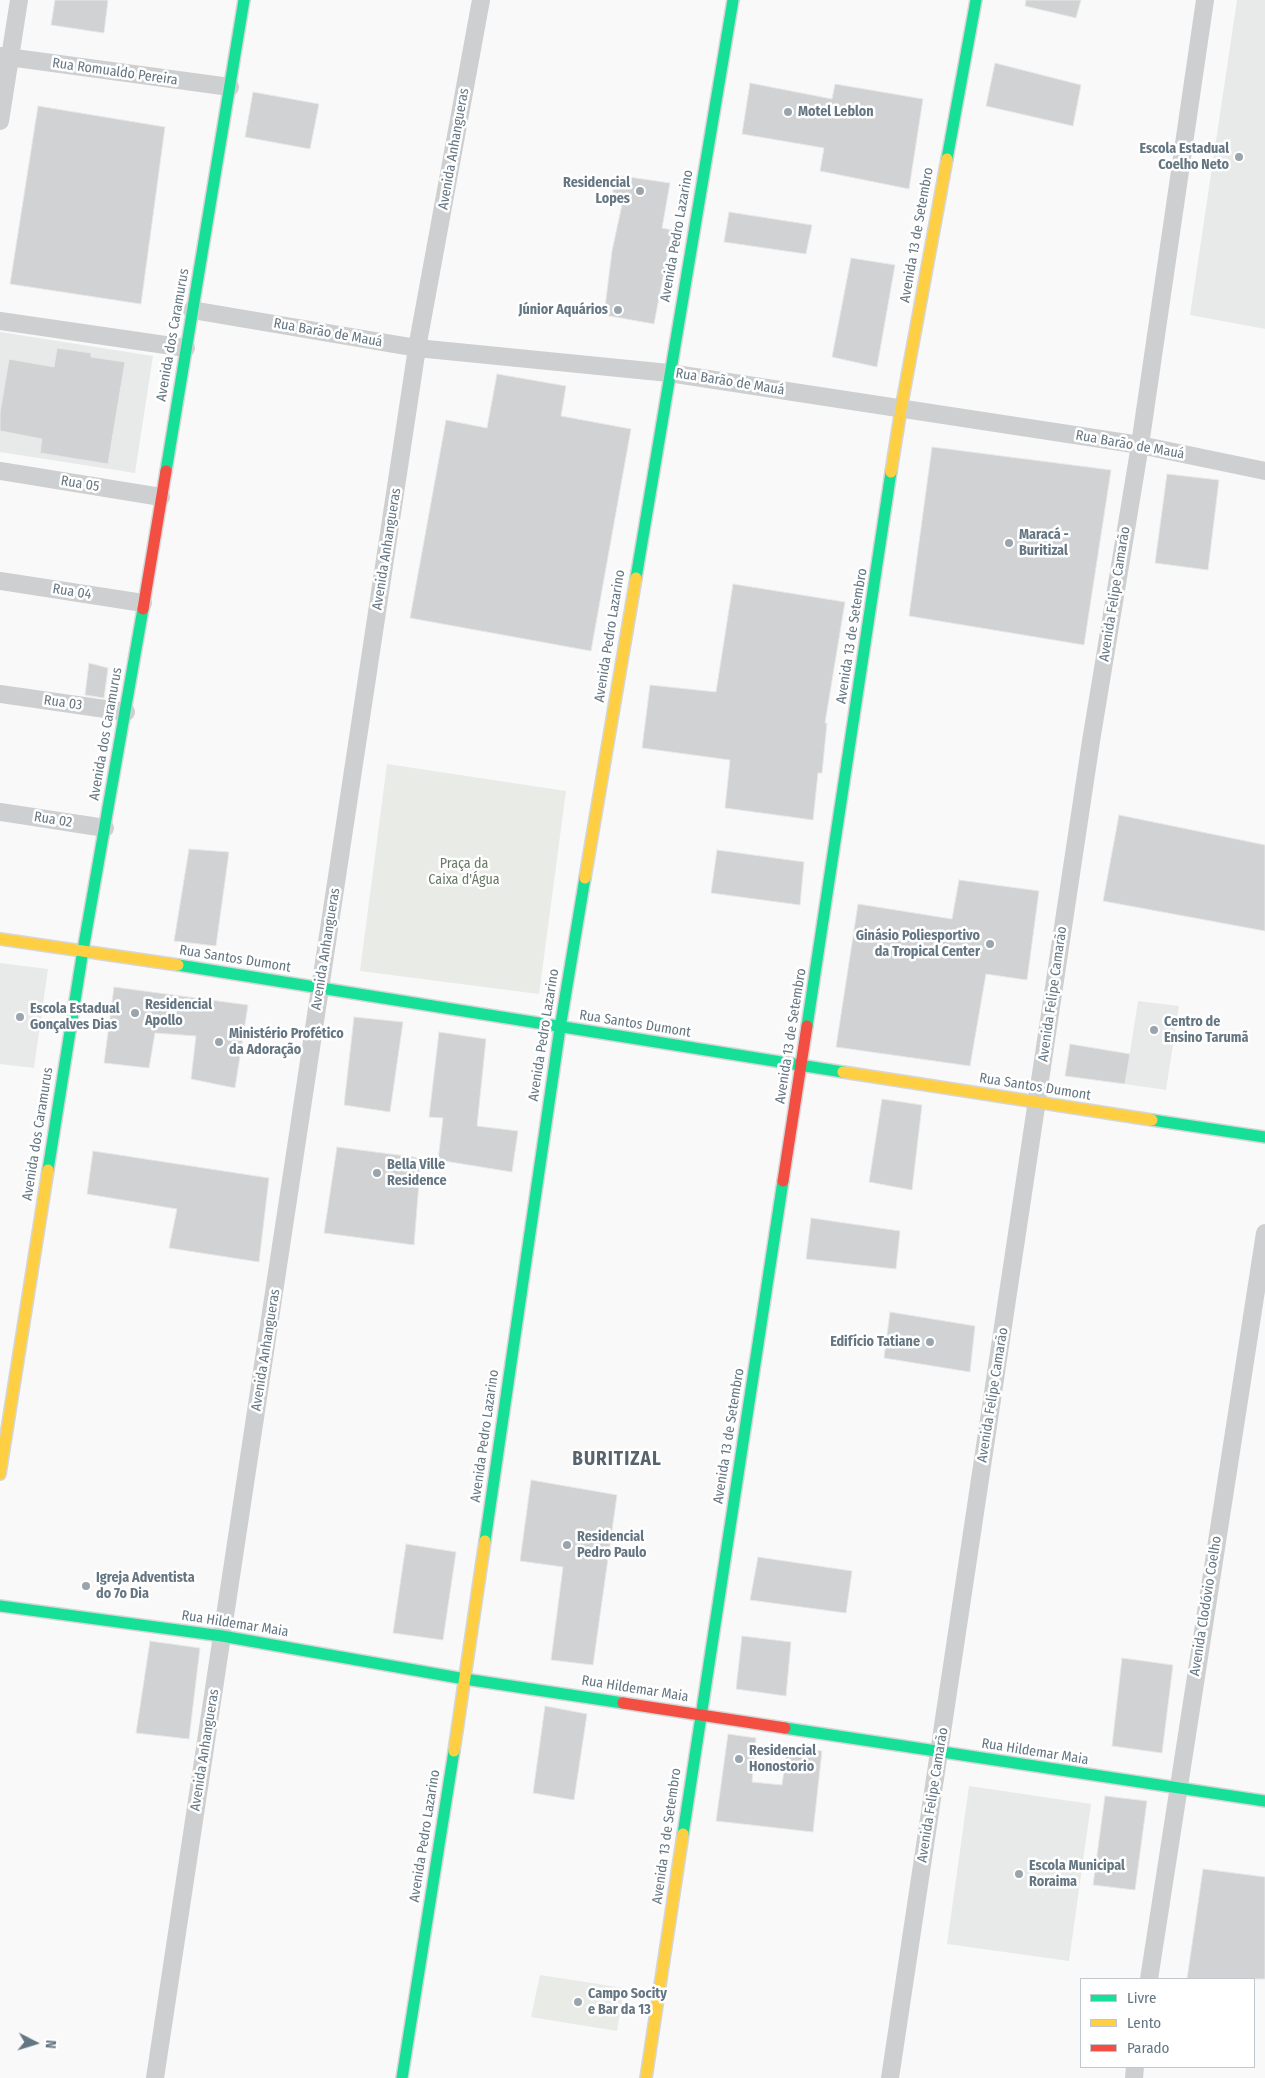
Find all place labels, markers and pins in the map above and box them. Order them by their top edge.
place label: Motel Leblon [798,104,874,120]
marker: Motel Leblon [782,106,794,118]
place label: Escola Estadual Coelho Neto [1139,141,1229,174]
marker: Escola Estadual Coelho Neto [1233,151,1245,163]
place label: Residencial Lopes [563,175,630,208]
marker: Residencial Lopes [634,185,646,197]
place label: Júnior Aquários [518,302,608,318]
marker: Júnior Aquários [612,304,624,316]
place label: Maracá - Buritizal [1019,527,1069,560]
marker: Maracá - Buritizal [1003,537,1015,549]
place label: Ginásio Poliesportivo da Tropical Center [856,928,980,960]
marker: Ginásio Poliesportivo da Tropical Center [984,938,996,950]
place label: Residencial Apollo [145,997,212,1030]
place label: Escola Estadual Gonçalves Dias [30,1001,120,1034]
marker: Residencial Apollo [129,1007,141,1019]
marker: Escola Estadual Gonçalves Dias [14,1011,26,1023]
place label: Centro de Ensino Tarumã [1164,1014,1248,1046]
marker: Centro de Ensino Tarumã [1148,1024,1160,1036]
place label: Ministério Profético da Adoração [229,1026,344,1058]
marker: Ministério Profético da Adoração [213,1036,225,1048]
place label: Bella Ville Residence [387,1157,446,1190]
marker: Bella Ville Residence [371,1167,383,1179]
place label: Edifício Tatiane [830,1334,920,1350]
marker: Edifício Tatiane [924,1336,936,1348]
place label: Residencial Pedro Paulo [577,1529,646,1561]
marker: Residencial Pedro Paulo [561,1539,573,1551]
place label: Igreja Adventista do 7o Dia [96,1570,195,1602]
marker: Igreja Adventista do 7o Dia [80,1580,92,1592]
place label: Residencial Honostorio [749,1743,816,1775]
marker: Residencial Honostorio [733,1753,745,1765]
place label: Escola Municipal Roraima [1029,1858,1125,1890]
marker: Escola Municipal Roraima [1013,1868,1025,1880]
place label: Campo Socity e Bar da 13 [588,1986,667,2018]
marker: Campo Socity e Bar da 13 [572,1996,584,2008]

